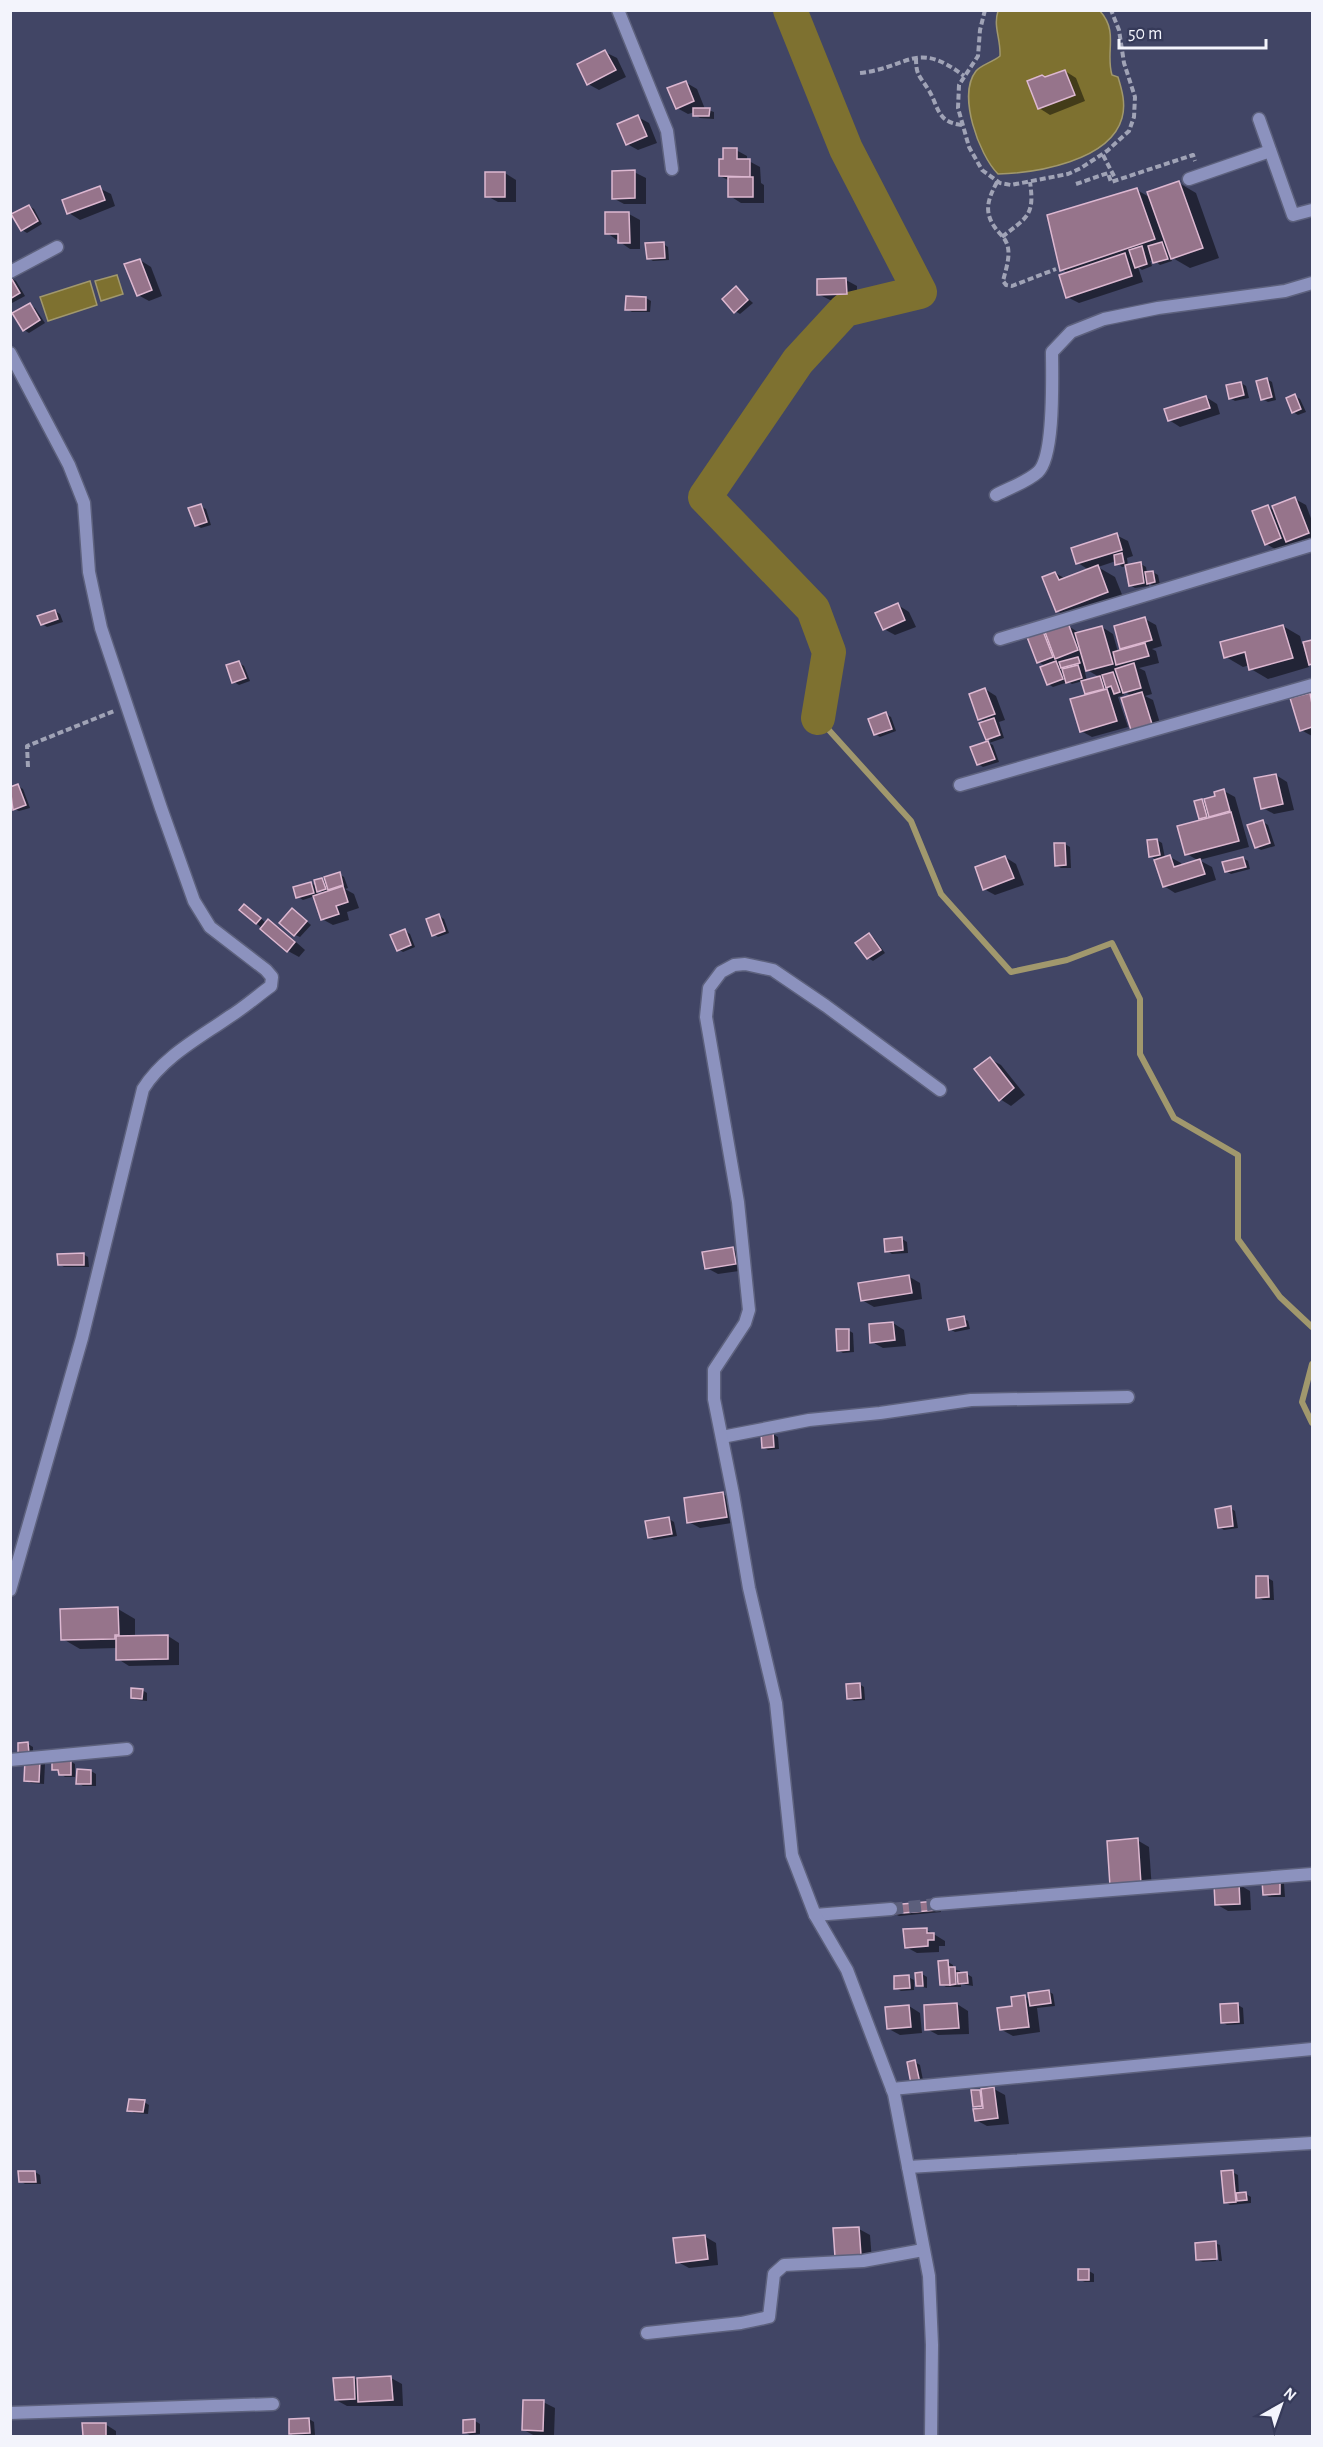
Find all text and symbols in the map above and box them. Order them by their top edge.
scale bar [1119,12,1266,50]
text: 50 m [1128,25,1162,43]
north arrow [1251,2375,1311,2435]
text: N [1281,2385,1299,2404]

